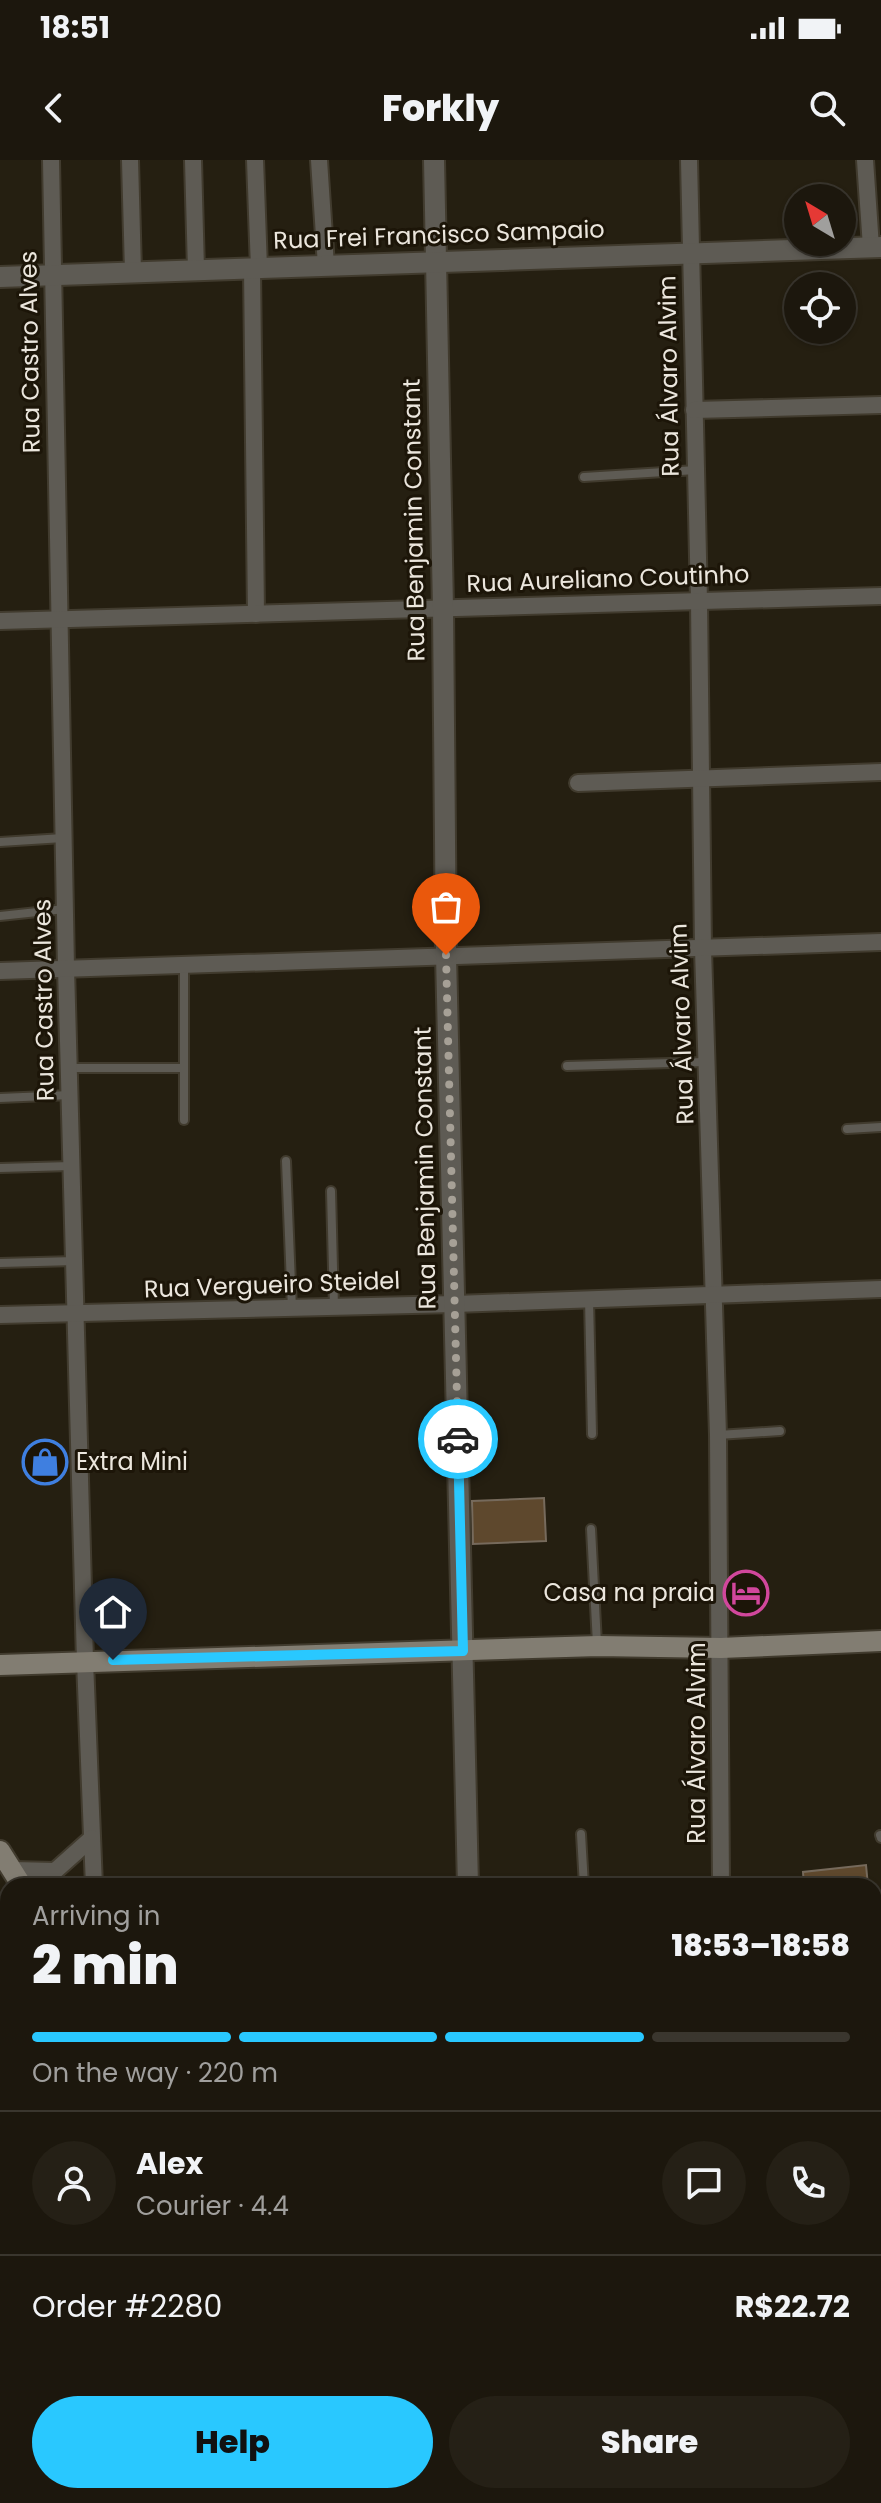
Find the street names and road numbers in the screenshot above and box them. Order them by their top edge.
street label: Rua Frei Francisco Sampaio [273,212,605,257]
street label: Rua Castro Alves [11,251,48,453]
street label: Rua Álvaro Alvim [650,275,687,477]
street label: Rua Benjamin Constant [395,378,432,662]
street label: Rua Aureliano Coutinho [466,557,750,600]
street label: Rua Castro Alves [25,899,62,1101]
street label: Rua Álvaro Alvim [661,923,702,1125]
street label: Rua Benjamin Constant [406,1026,443,1310]
street label: Rua Vergueiro Steidel [143,1264,401,1305]
street label: Rua Álvaro Alvim [680,1642,713,1844]

